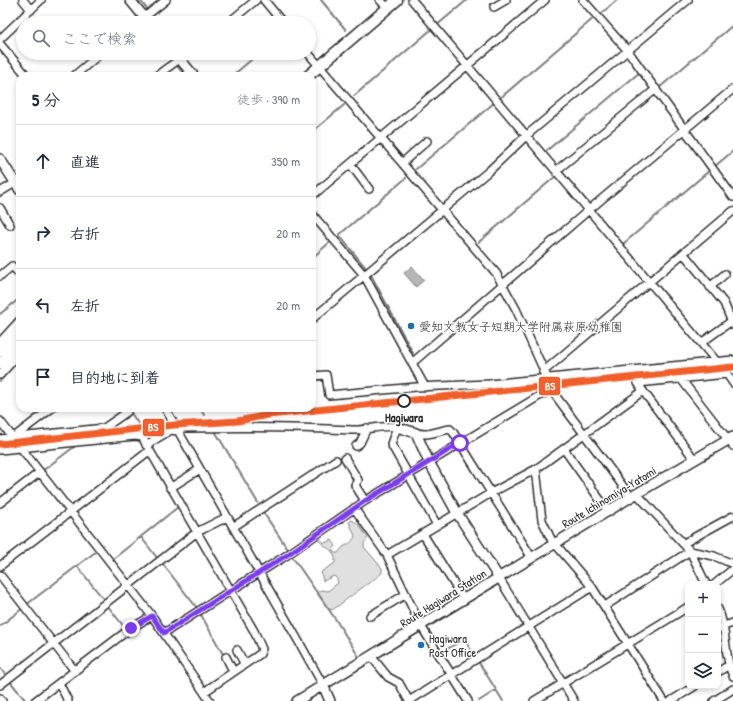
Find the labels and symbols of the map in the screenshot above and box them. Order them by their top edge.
place label: 愛知文教女子短期大学附属萩原幼稚園 [419,318,623,335]
marker: 愛知文教女子短期大学附属萩原幼稚園 [406,321,416,331]
line badge: BS [538,376,561,396]
text: BS [545,379,556,393]
marker: Hagiwara [397,394,411,408]
place label: Hagiwara [385,409,423,427]
line badge: BS [142,418,165,437]
text: BS [148,420,159,434]
route start [451,434,469,452]
street label: Route Ichinomiya-Yatomi [559,462,659,532]
street label: Route Hagiwara Station [397,565,489,631]
route end [122,619,140,637]
place label: Hagiwara Post Office [429,630,476,661]
marker: Hagiwara Post Office [416,640,426,650]

